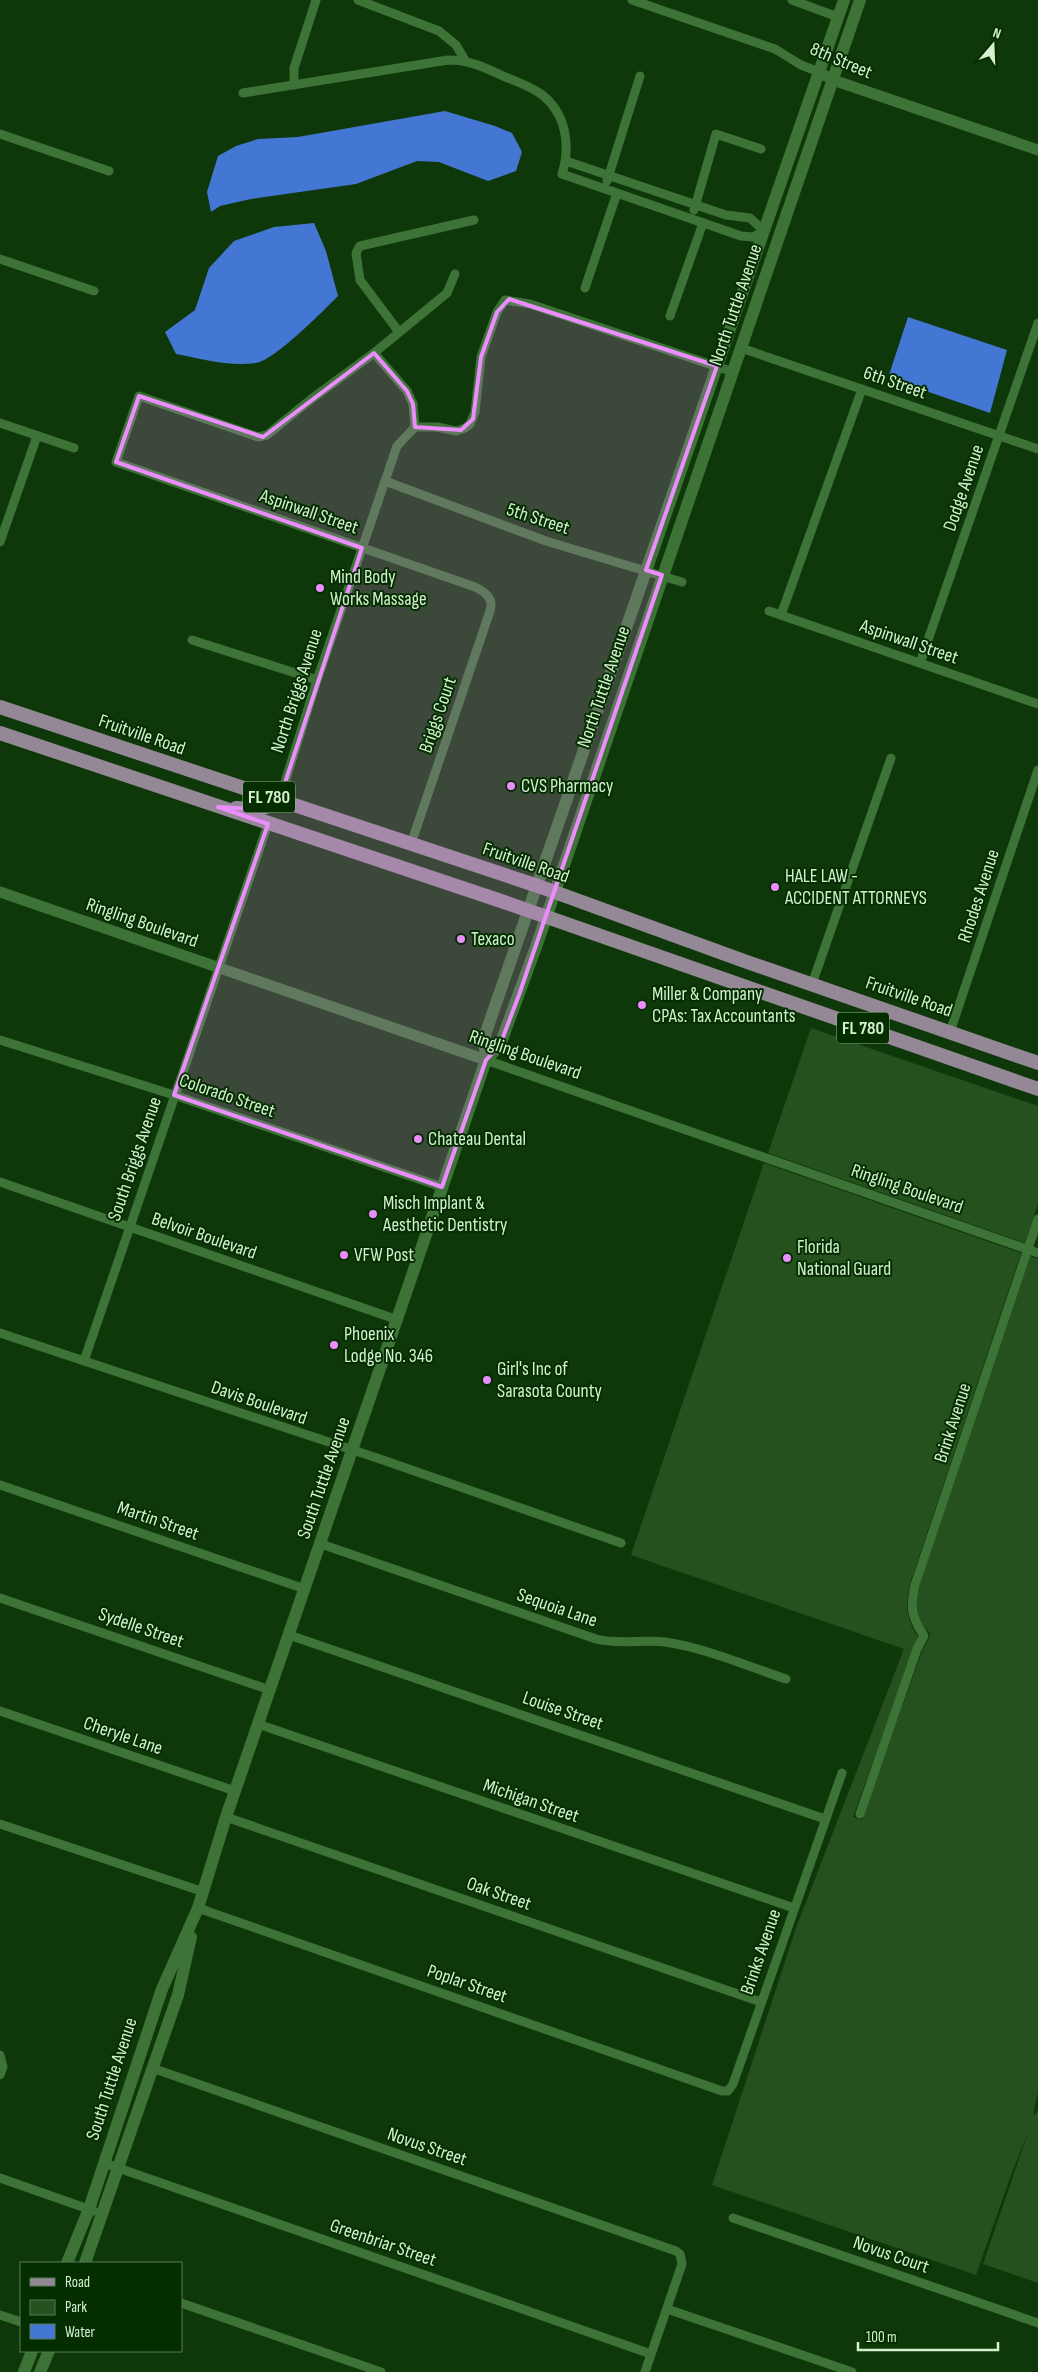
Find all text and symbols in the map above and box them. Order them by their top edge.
north arrow [968,20,1018,70]
text: N [991,24,1003,42]
street label: 8th Street [806,38,876,84]
street label: North Tuttle Avenue [704,241,768,369]
street label: 6th Street [860,361,930,405]
street label: Dodge Avenue [939,442,989,534]
street label: Aspinwall Street [256,484,361,540]
street label: 5th Street [504,498,572,540]
place label: Mind Body Works Massage [330,566,427,611]
marker: Mind Body Works Massage [314,582,326,594]
street label: Aspinwall Street [856,614,961,670]
street label: North Tuttle Avenue [572,623,636,751]
street label: North Briggs Avenue [266,626,328,756]
street label: Briggs Court [414,674,462,756]
street label: Fruitville Road [96,709,188,761]
place label: CVS Pharmacy [521,775,614,798]
marker: CVS Pharmacy [505,780,517,792]
road number: FL 780 [243,782,295,812]
street label: Fruitville Road [480,837,572,889]
street label: Rhodes Avenue [953,846,1005,946]
place label: HALE LAW - ACCIDENT ATTORNEYS [784,865,927,910]
marker: HALE LAW - ACCIDENT ATTORNEYS [769,881,781,893]
street label: Ringling Boulevard [83,893,201,953]
place label: Texaco [471,928,515,951]
marker: Texaco [455,933,467,945]
street label: Fruitville Road [863,971,955,1023]
place label: Miller & Company CPAs: Tax Accountants [652,983,796,1028]
marker: Miller & Company CPAs: Tax Accountants [636,999,648,1011]
road number: FL 780 [837,1012,889,1044]
street label: Ringling Boulevard [466,1025,584,1085]
street label: Colorado Street [176,1069,278,1123]
street label: South Briggs Avenue [103,1094,167,1224]
place label: Chateau Dental [428,1128,526,1151]
marker: Chateau Dental [412,1133,424,1145]
street label: Ringling Boulevard [848,1159,966,1219]
place label: Misch Implant & Aesthetic Dentistry [382,1192,508,1237]
street label: Belvoir Boulevard [148,1207,260,1265]
marker: Misch Implant & Aesthetic Dentistry [367,1208,379,1220]
place label: Florida National Guard [797,1236,891,1281]
place label: VFW Post [354,1244,414,1267]
marker: VFW Post [338,1249,350,1261]
marker: Florida National Guard [781,1252,793,1264]
place label: Phoenix Lodge No. 346 [344,1323,433,1368]
marker: Phoenix Lodge No. 346 [328,1339,340,1351]
place label: Girl's Inc of Sarasota County [497,1358,603,1403]
marker: Girl's Inc of Sarasota County [481,1374,493,1386]
street label: Davis Boulevard [208,1376,310,1430]
street label: Brink Avenue [929,1380,977,1466]
street label: South Tuttle Avenue [292,1414,356,1542]
street label: Martin Street [114,1496,202,1546]
street label: Sequoia Lane [514,1584,600,1632]
street label: Sydelle Street [95,1603,187,1653]
street label: Louise Street [520,1686,607,1736]
street label: Cheryle Lane [80,1712,166,1760]
street label: Michigan Street [480,1774,582,1828]
street label: Oak Street [464,1872,535,1916]
street label: Brinks Avenue [736,1906,786,1998]
street label: Poplar Street [424,1960,510,2008]
street label: South Tuttle Avenue [81,2015,143,2143]
street label: Novus Street [384,2123,470,2171]
street label: Greenbriar Street [327,2214,439,2272]
street label: Novus Court [850,2231,932,2279]
legend [20,2262,182,2352]
text: Road [65,2273,90,2292]
text: Park [65,2298,87,2317]
scale bar [858,2320,998,2352]
text: Water [65,2323,96,2342]
text: 100 m [866,2328,897,2347]

